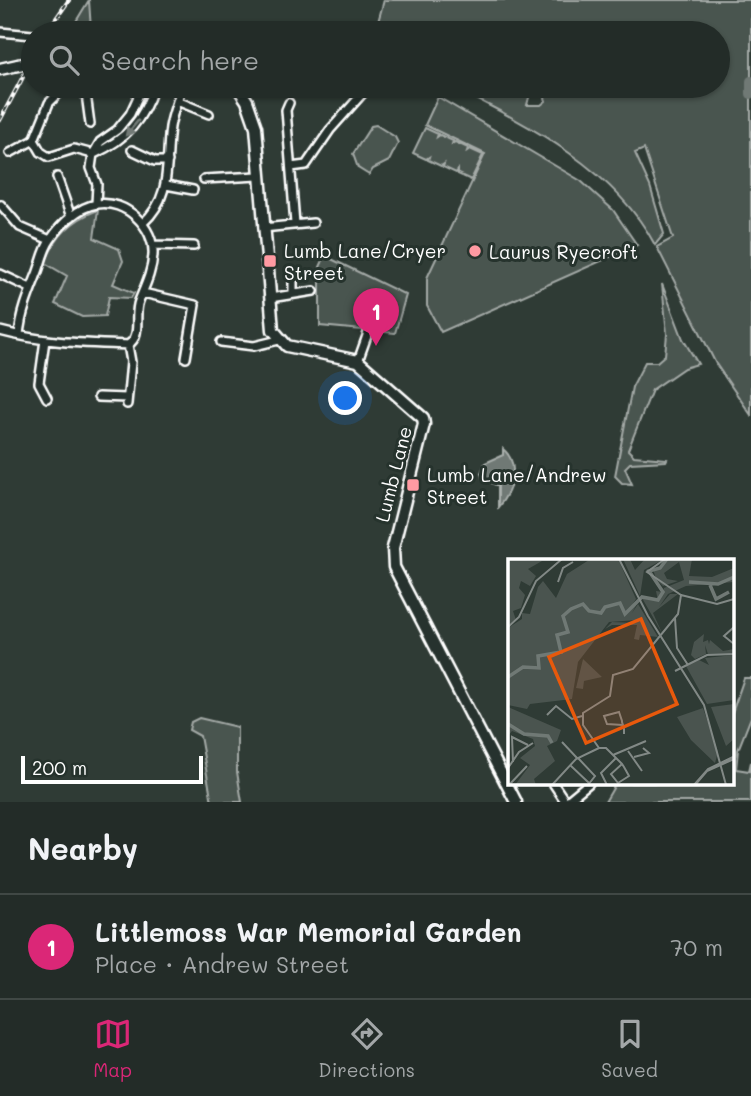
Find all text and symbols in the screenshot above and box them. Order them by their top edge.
search box [21,21,730,98]
icon: search [45,41,83,79]
text: Search here [101,43,259,77]
one-way arrow [125,119,140,136]
place label: Lumb Lane/Cryer Street [284,238,446,285]
place label: Laurus Ryecroft [489,239,638,264]
marker: Laurus Ryecroft [467,243,483,259]
marker: Lumb Lane/Cryer Street [262,253,278,269]
pin: 1 [353,288,399,346]
your location [328,381,362,415]
street label: Lumb Lane [369,424,417,524]
place label: Lumb Lane/Andrew Street [427,462,607,509]
marker: Lumb Lane/Andrew Street [405,477,421,493]
inset map [508,559,734,785]
scale bar [21,753,203,785]
text: 200 m [32,755,87,780]
text: Nearby [28,828,138,868]
text: Littlemoss War Memorial Garden [95,915,522,949]
text: 1 [46,932,56,962]
text: 70 m [670,932,723,962]
text: Place · Andrew Street [95,949,349,979]
tab: Map [93,1015,132,1082]
tab: Directions [318,1015,415,1082]
tab: Saved [601,1015,658,1082]

